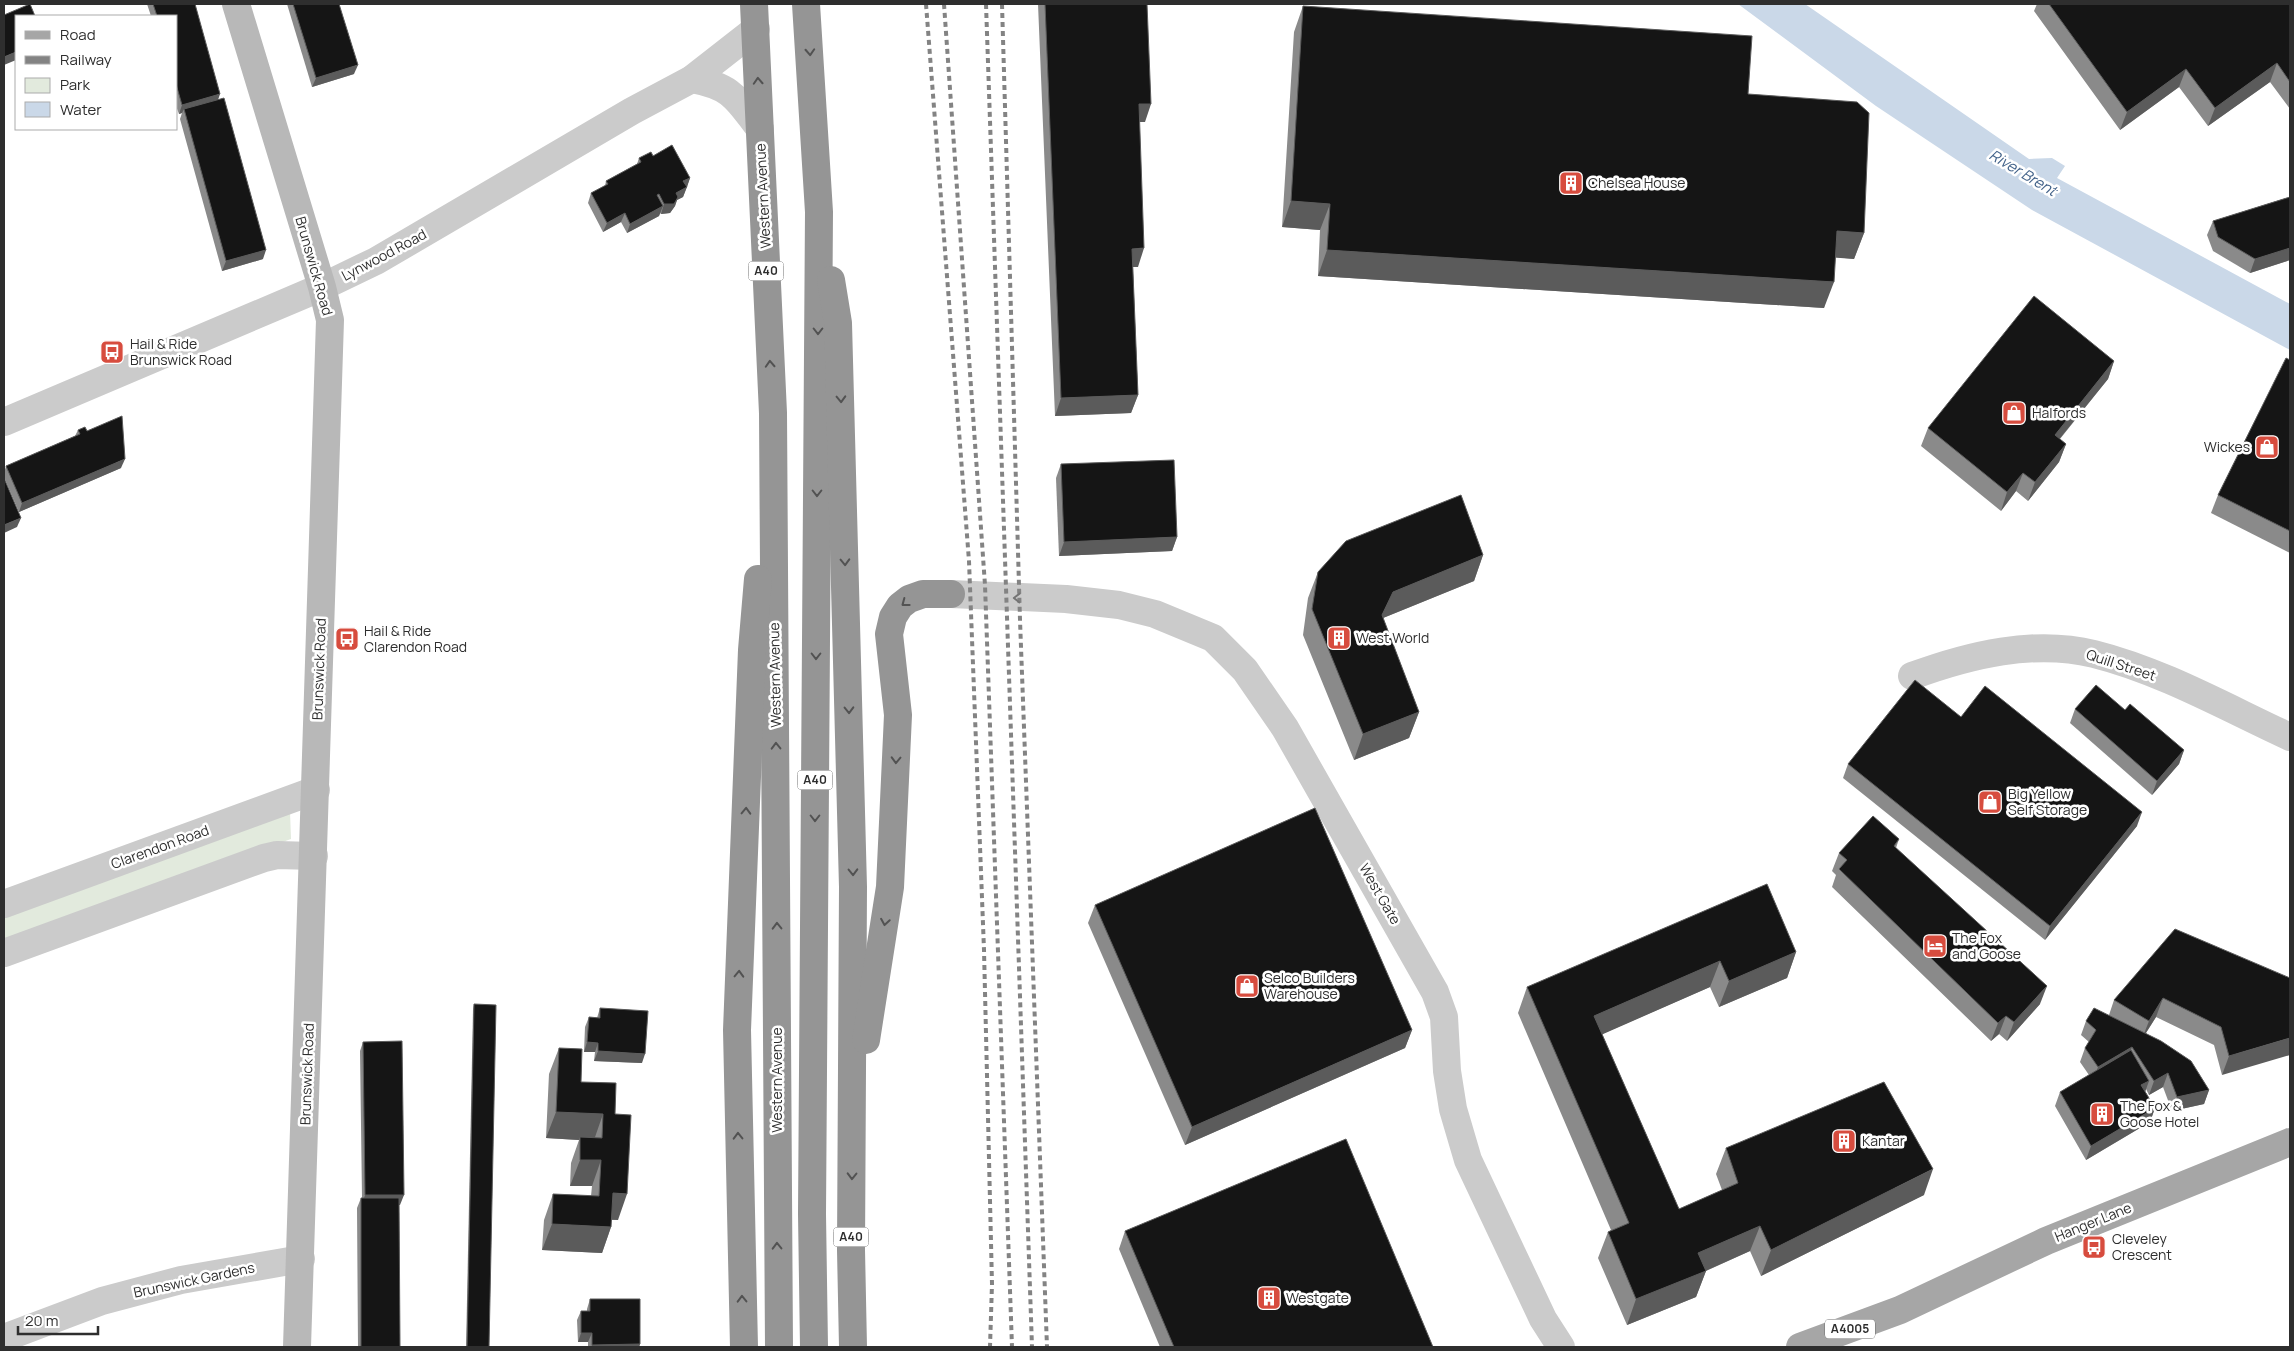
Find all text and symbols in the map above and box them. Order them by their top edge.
legend [15,15,178,130]
text: Road [60,24,96,45]
text: Railway [60,49,112,70]
one-way arrow [805,49,816,57]
text: Park [60,74,90,95]
one-way arrow [752,76,763,84]
text: Water [60,99,102,120]
street label: Western Avenue [750,143,775,249]
water label: River Brent [1986,144,2063,202]
building icon: Chelsea House [1558,170,1584,196]
place label: Chelsea House [1588,173,1685,192]
street label: Brunswick Road [291,214,338,318]
street label: Lynwood Road [338,224,429,285]
road number: A40 [748,262,784,280]
one-way arrow [813,328,823,335]
place label: Hail & Ride Brunswick Road [130,334,232,369]
bus stop icon: Hail & Ride Brunswick Road [99,339,125,365]
one-way arrow [765,360,776,368]
one-way arrow [835,395,846,403]
shop icon: Halfords [2001,400,2027,426]
place label: Halfords [2032,403,2086,422]
shop icon: Wickes [2254,434,2280,460]
place label: Wickes [2204,437,2250,456]
one-way arrow [812,490,822,498]
one-way arrow [840,558,851,566]
one-way arrow [1013,592,1021,603]
one-way arrow [902,598,911,606]
street label: Brunswick Road [307,618,330,720]
place label: Hail & Ride Clarendon Road [364,621,467,656]
street label: Western Avenue [764,622,785,728]
building icon: West World [1326,625,1352,651]
bus stop icon: Hail & Ride Clarendon Road [334,626,360,652]
place label: West World [1356,628,1429,647]
street label: Quill Street [2084,644,2159,685]
one-way arrow [811,652,821,660]
one-way arrow [844,706,854,714]
one-way arrow [771,742,781,750]
one-way arrow [890,756,901,764]
road number: A40 [798,770,832,790]
place label: Big Yellow Self Storage [2008,784,2087,819]
shop icon: Big Yellow Self Storage [1977,789,2003,815]
one-way arrow [740,807,751,815]
one-way arrow [810,815,820,823]
street label: Clarendon Road [108,820,212,873]
street label: West Gate [1355,860,1406,928]
one-way arrow [848,868,858,876]
one-way arrow [880,917,890,926]
one-way arrow [772,922,782,930]
place label: The Fox and Goose [1952,928,2021,963]
hotel icon: The Fox and Goose [1922,933,1948,959]
place label: Selco Builders Warehouse [1264,968,1355,1003]
one-way arrow [734,969,744,977]
shop icon: Selco Builders Warehouse [1234,973,1260,999]
street label: Brunswick Road [295,1023,318,1125]
street label: Western Avenue [767,1027,786,1133]
place label: The Fox & Goose Hotel [2120,1096,2199,1131]
building icon: The Fox & Goose Hotel [2089,1101,2115,1127]
building icon: Kantar [1831,1128,1857,1154]
place label: Kantar [1862,1131,1905,1150]
one-way arrow [733,1132,743,1140]
one-way arrow [847,1172,857,1180]
street label: Hanger Lane [2052,1197,2134,1246]
road number: A40 [834,1228,868,1246]
place label: Cleveley Crescent [2112,1229,2172,1264]
bus stop icon: Cleveley Crescent [2081,1234,2107,1260]
one-way arrow [772,1242,782,1250]
street label: Brunswick Gardens [132,1257,256,1302]
building icon: Westgate [1256,1285,1282,1311]
place label: Westgate [1286,1288,1349,1307]
one-way arrow [737,1294,747,1302]
scale bar [18,1304,98,1336]
text: 20 m [25,1310,58,1331]
road number: A4005 [1825,1320,1875,1338]

